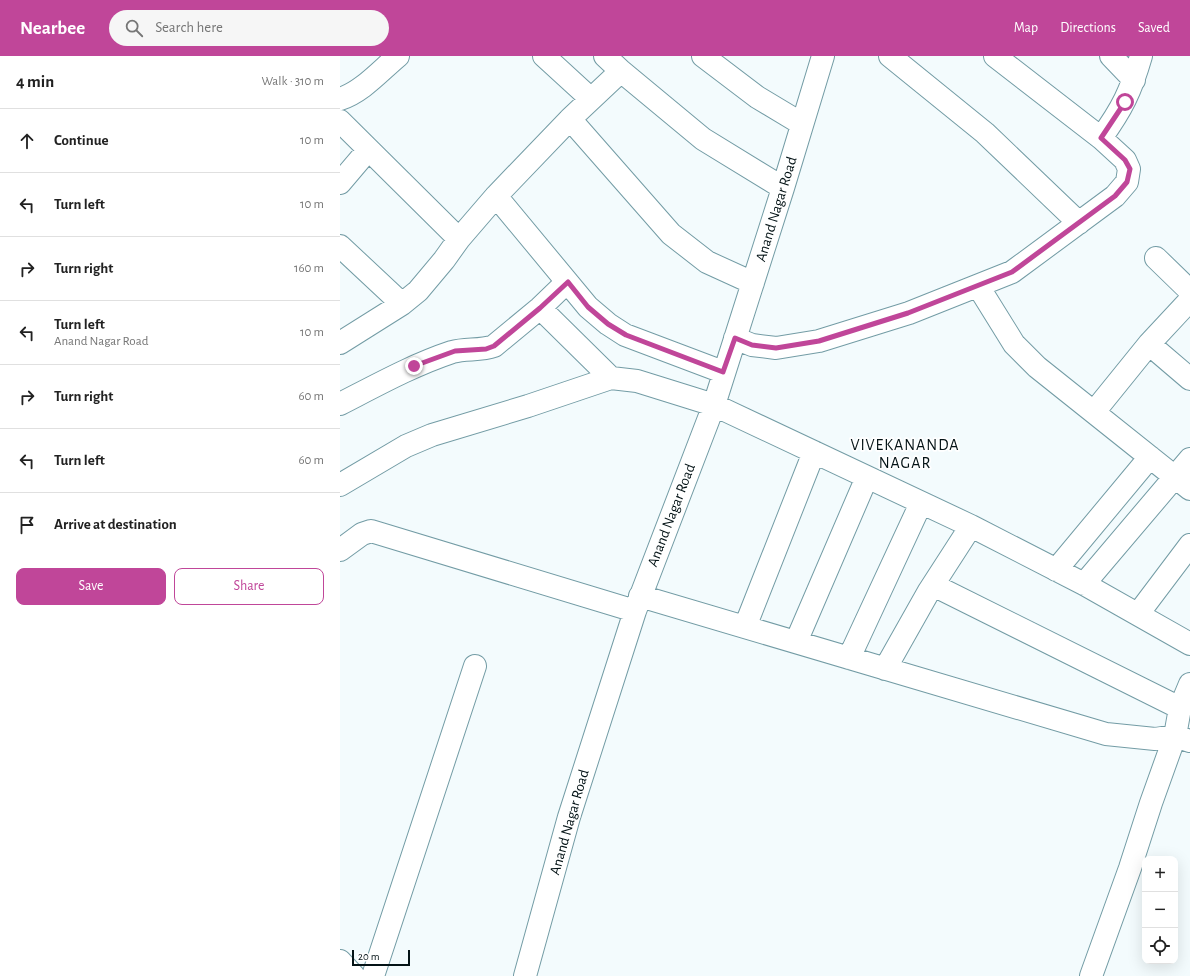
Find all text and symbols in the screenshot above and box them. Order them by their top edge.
search box [109,10,389,46]
icon: search [123,17,145,39]
text: Nearbee [20,19,85,38]
text: Search here [155,20,223,35]
text: Map [1014,21,1038,35]
text: Directions [1060,21,1116,35]
text: Saved [1138,21,1170,35]
text: 4 min [16,73,54,90]
text: Walk · 310 m [261,75,324,88]
route start [1116,93,1134,111]
icon: ahead [16,130,38,152]
text: Continue [54,133,109,148]
text: 10 m [300,134,324,147]
street label: Anand Nagar Road [753,155,800,263]
icon: left [16,194,38,216]
text: Turn left [54,197,105,212]
text: 10 m [300,198,324,211]
icon: right [16,258,38,280]
text: Turn right [54,261,113,276]
text: 160 m [294,262,324,275]
text: Turn left [54,317,105,332]
icon: left [16,322,38,344]
text: 10 m [300,326,324,339]
text: Anand Nagar Road [54,335,148,348]
route end [405,357,423,375]
icon: right [16,386,38,408]
text: Turn right [54,389,113,404]
text: 60 m [298,390,324,403]
district label: VIVEKANANDA NAGAR [850,437,960,471]
icon: left [16,450,38,472]
text: Turn left [54,453,105,468]
text: 60 m [298,454,324,467]
street label: Anand Nagar Road [645,461,698,569]
icon: arrive [16,514,38,536]
text: Arrive at destination [54,517,177,532]
button: Save [16,568,166,605]
button: Share [174,568,324,605]
street label: Anand Nagar Road [547,767,592,877]
map controls [1142,856,1178,964]
button: + [1142,856,1178,892]
button: − [1142,892,1178,928]
button: locate [1142,928,1178,964]
scale bar [352,948,410,967]
text: 20 m [358,951,379,962]

